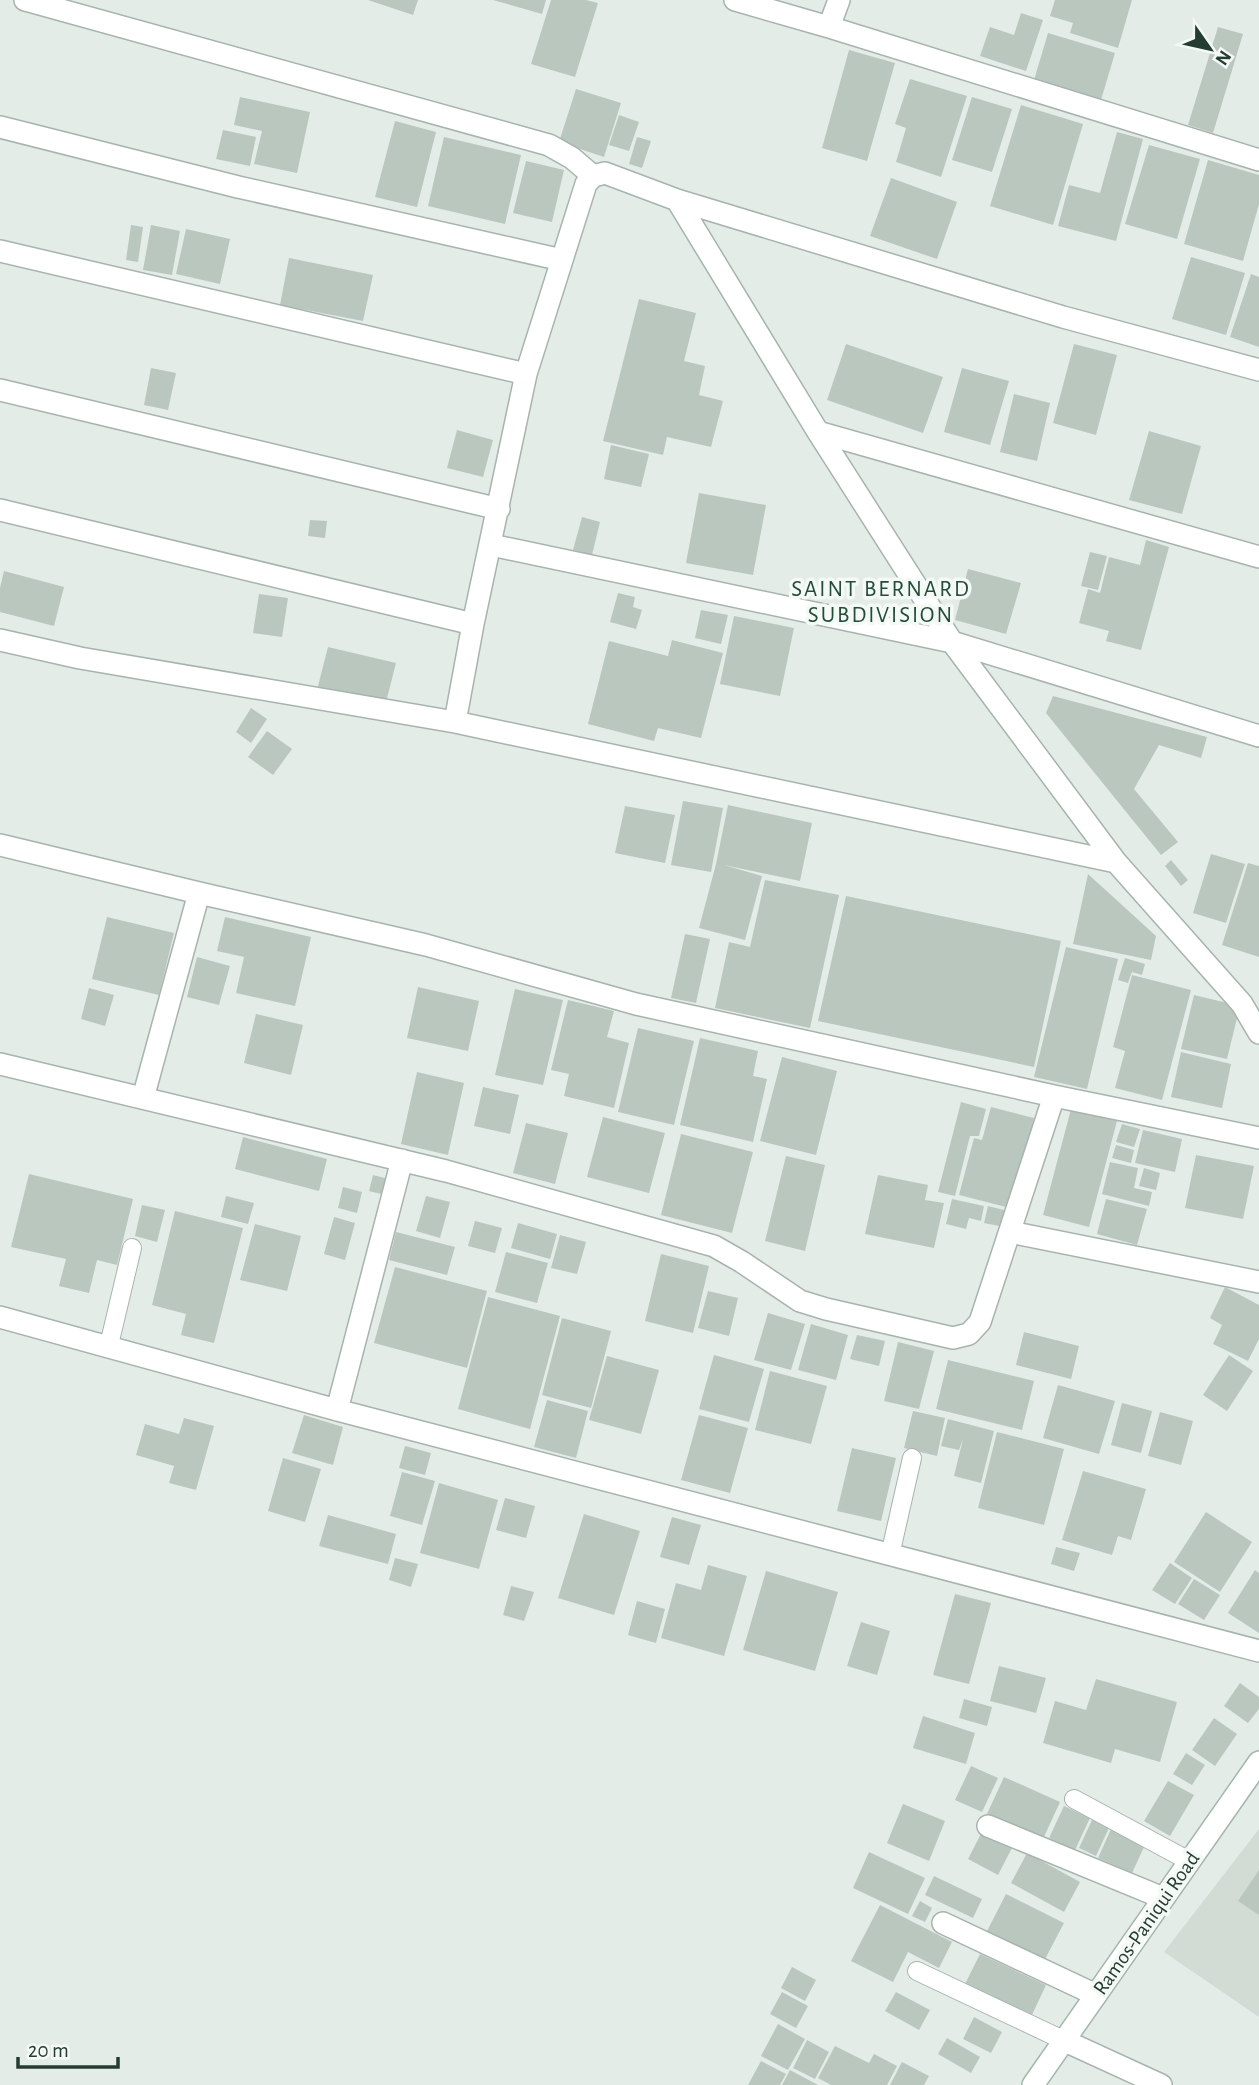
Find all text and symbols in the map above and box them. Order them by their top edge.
north arrow [1175,14,1245,84]
text: N [1211,47,1234,68]
district label: SAINT BERNARD SUBDIVISION [791,578,971,627]
street label: Ramos-Paniqui Road [1089,1848,1204,1999]
scale bar [18,2025,117,2070]
text: 20 m [28,2040,69,2061]

